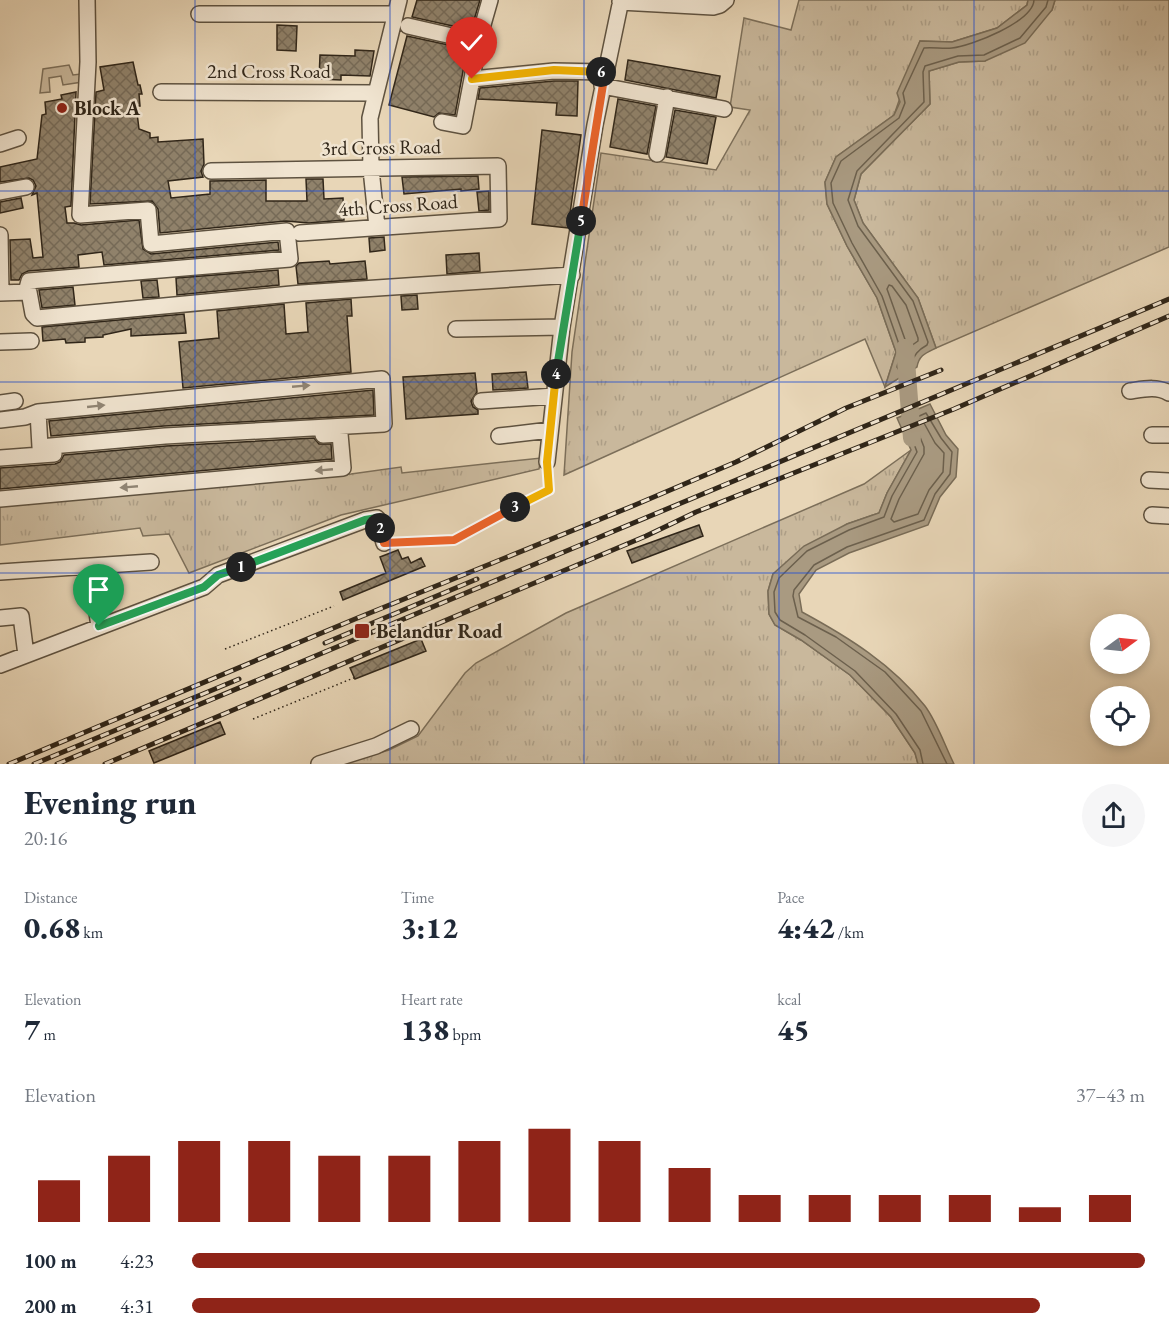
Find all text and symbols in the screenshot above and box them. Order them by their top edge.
pin [446,17,497,79]
icon: check [455,26,488,59]
pin: 6 [586,57,616,87]
street label: 2nd Cross Road [207,58,332,84]
text: 6 [597,61,605,82]
place label: Block A [74,95,141,121]
marker: Block A [55,101,69,115]
street label: 3rd Cross Road [321,133,442,161]
street label: 4th Cross Road [337,188,460,222]
pin: 5 [566,206,596,236]
text: 5 [577,210,585,231]
pin: 4 [541,359,571,389]
text: 4 [552,363,560,384]
one-way arrow [291,381,310,391]
one-way arrow [87,401,106,411]
one-way arrow [314,465,333,475]
one-way arrow [120,482,139,492]
pin: 3 [500,492,530,522]
text: 3 [511,496,519,517]
pin: 2 [365,513,395,543]
text: 2 [376,517,384,538]
pin: 1 [226,552,256,582]
text: 1 [237,556,245,577]
pin [73,564,124,626]
icon: arrive [82,573,115,606]
north arrow [1090,614,1150,674]
map controls [1090,614,1150,746]
place label: Belandur Road [376,618,503,644]
marker: Belandur Road [353,622,371,640]
button: locate [1090,686,1150,746]
text: Evening run [24,781,196,824]
button: share [1082,784,1145,847]
text: 20:16 [24,825,67,851]
text: Distance [24,887,77,908]
text: Time [401,887,434,908]
text: Pace [777,887,804,908]
text: 0.68 [24,908,80,947]
text: 3:12 [401,908,458,947]
text: 4:42 [777,908,835,947]
text: km [80,922,103,943]
text: /km [835,922,864,943]
text: Elevation [24,989,82,1010]
text: Heart rate [401,989,463,1010]
text: kcal [777,989,801,1010]
text: 7 [24,1010,40,1049]
text: 138 [401,1010,449,1049]
text: 45 [777,1010,810,1049]
text: m [40,1024,56,1045]
text: bpm [449,1024,481,1045]
text: Elevation [24,1082,96,1108]
text: 37–43 m [1076,1082,1145,1108]
text: 100 m [24,1248,77,1274]
text: 4:23 [120,1248,154,1274]
text: 200 m [24,1293,77,1319]
text: 4:31 [120,1293,154,1319]

